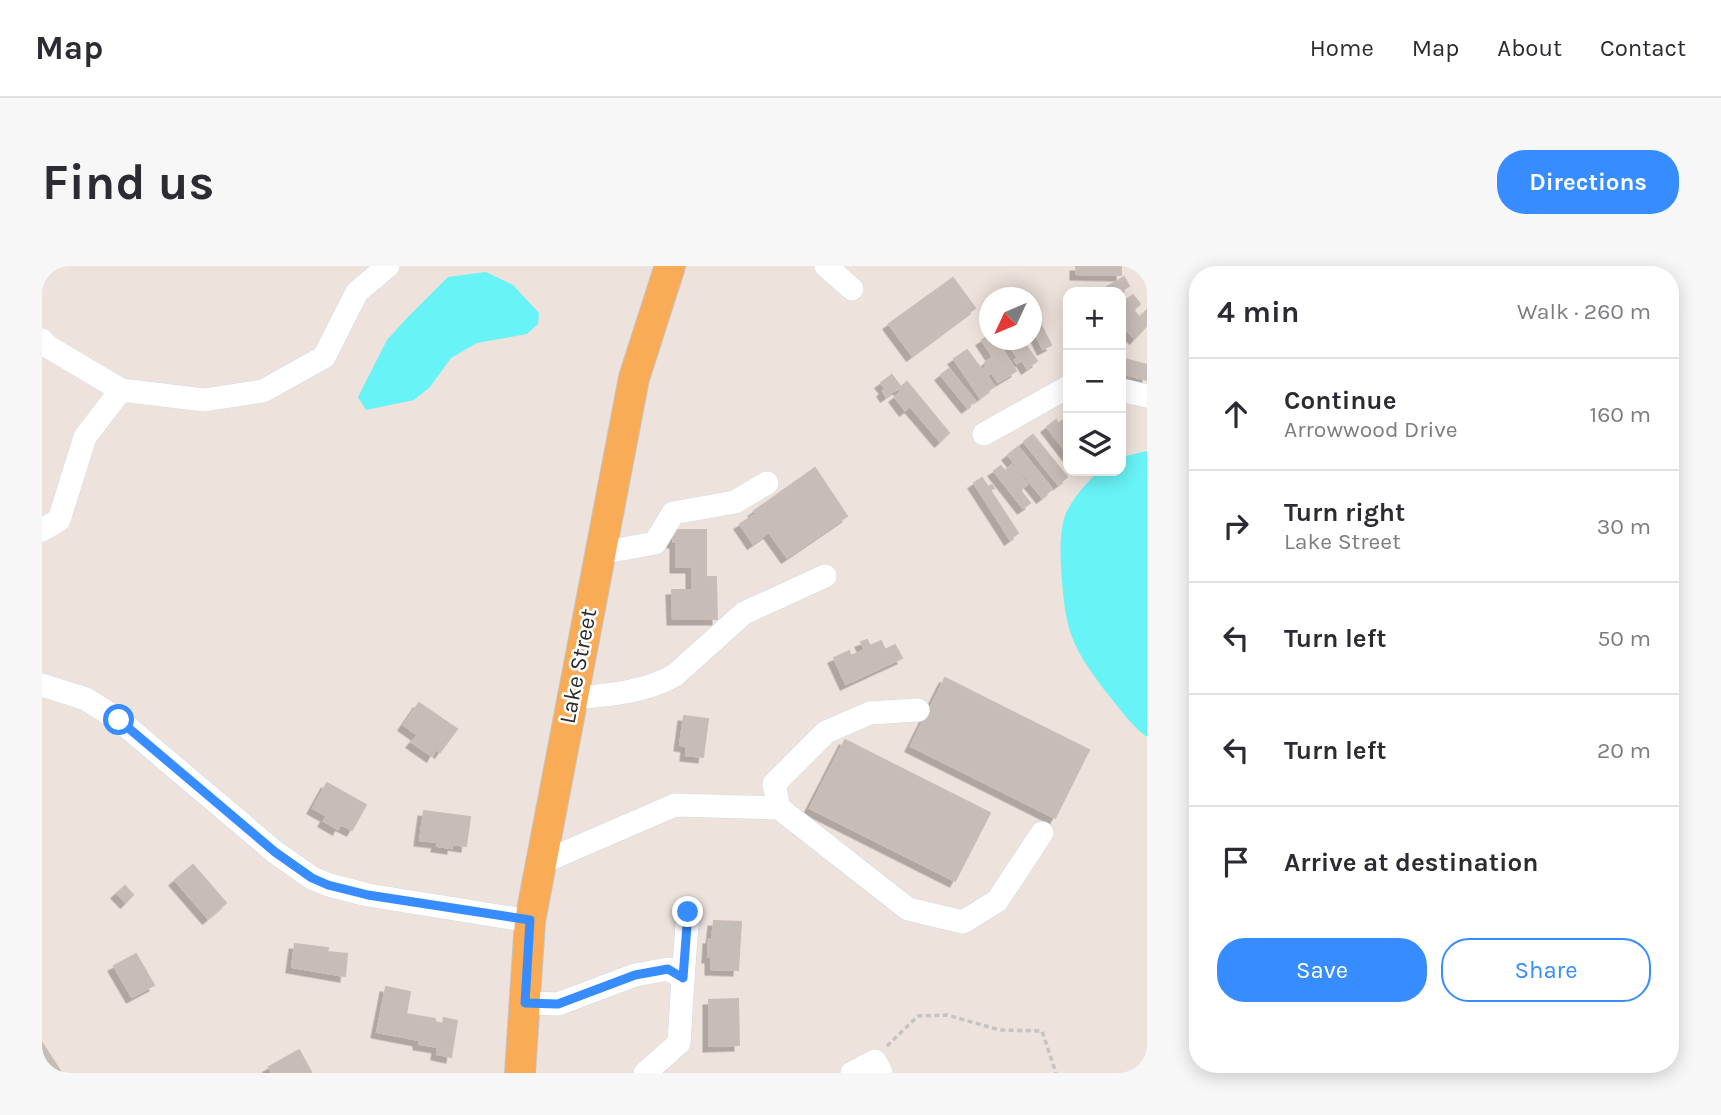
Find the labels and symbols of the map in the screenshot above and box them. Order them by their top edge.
north arrow [979,287,1042,350]
street label: Lake Street [554,606,602,726]
route start [103,704,134,735]
route end [672,896,703,927]

